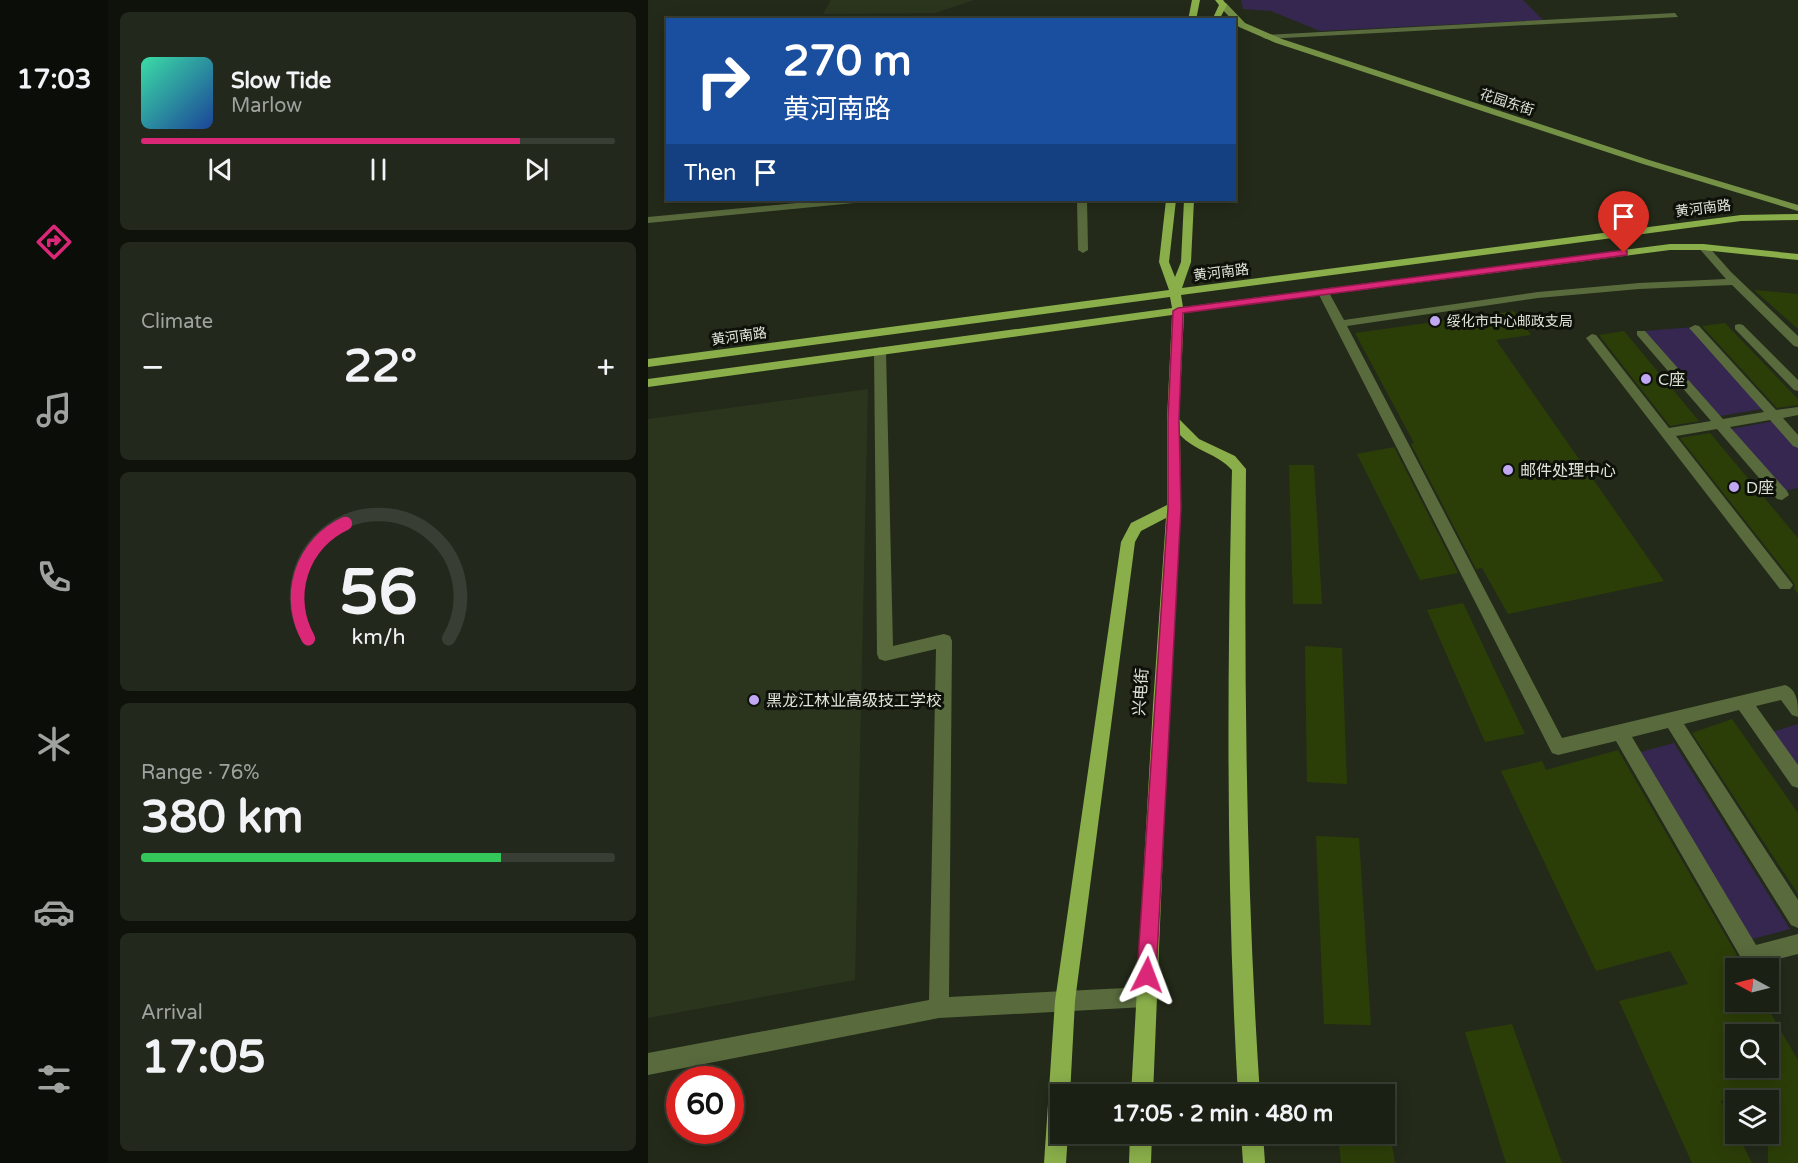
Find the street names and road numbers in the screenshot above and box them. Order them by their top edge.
street label: 花园东街 [1478,86,1536,119]
street label: 黄河南路 [1674,197,1732,220]
street label: 黄河南路 [1192,261,1250,284]
street label: 黄河南路 [710,324,768,349]
street label: 兴电街 [1129,667,1153,717]

